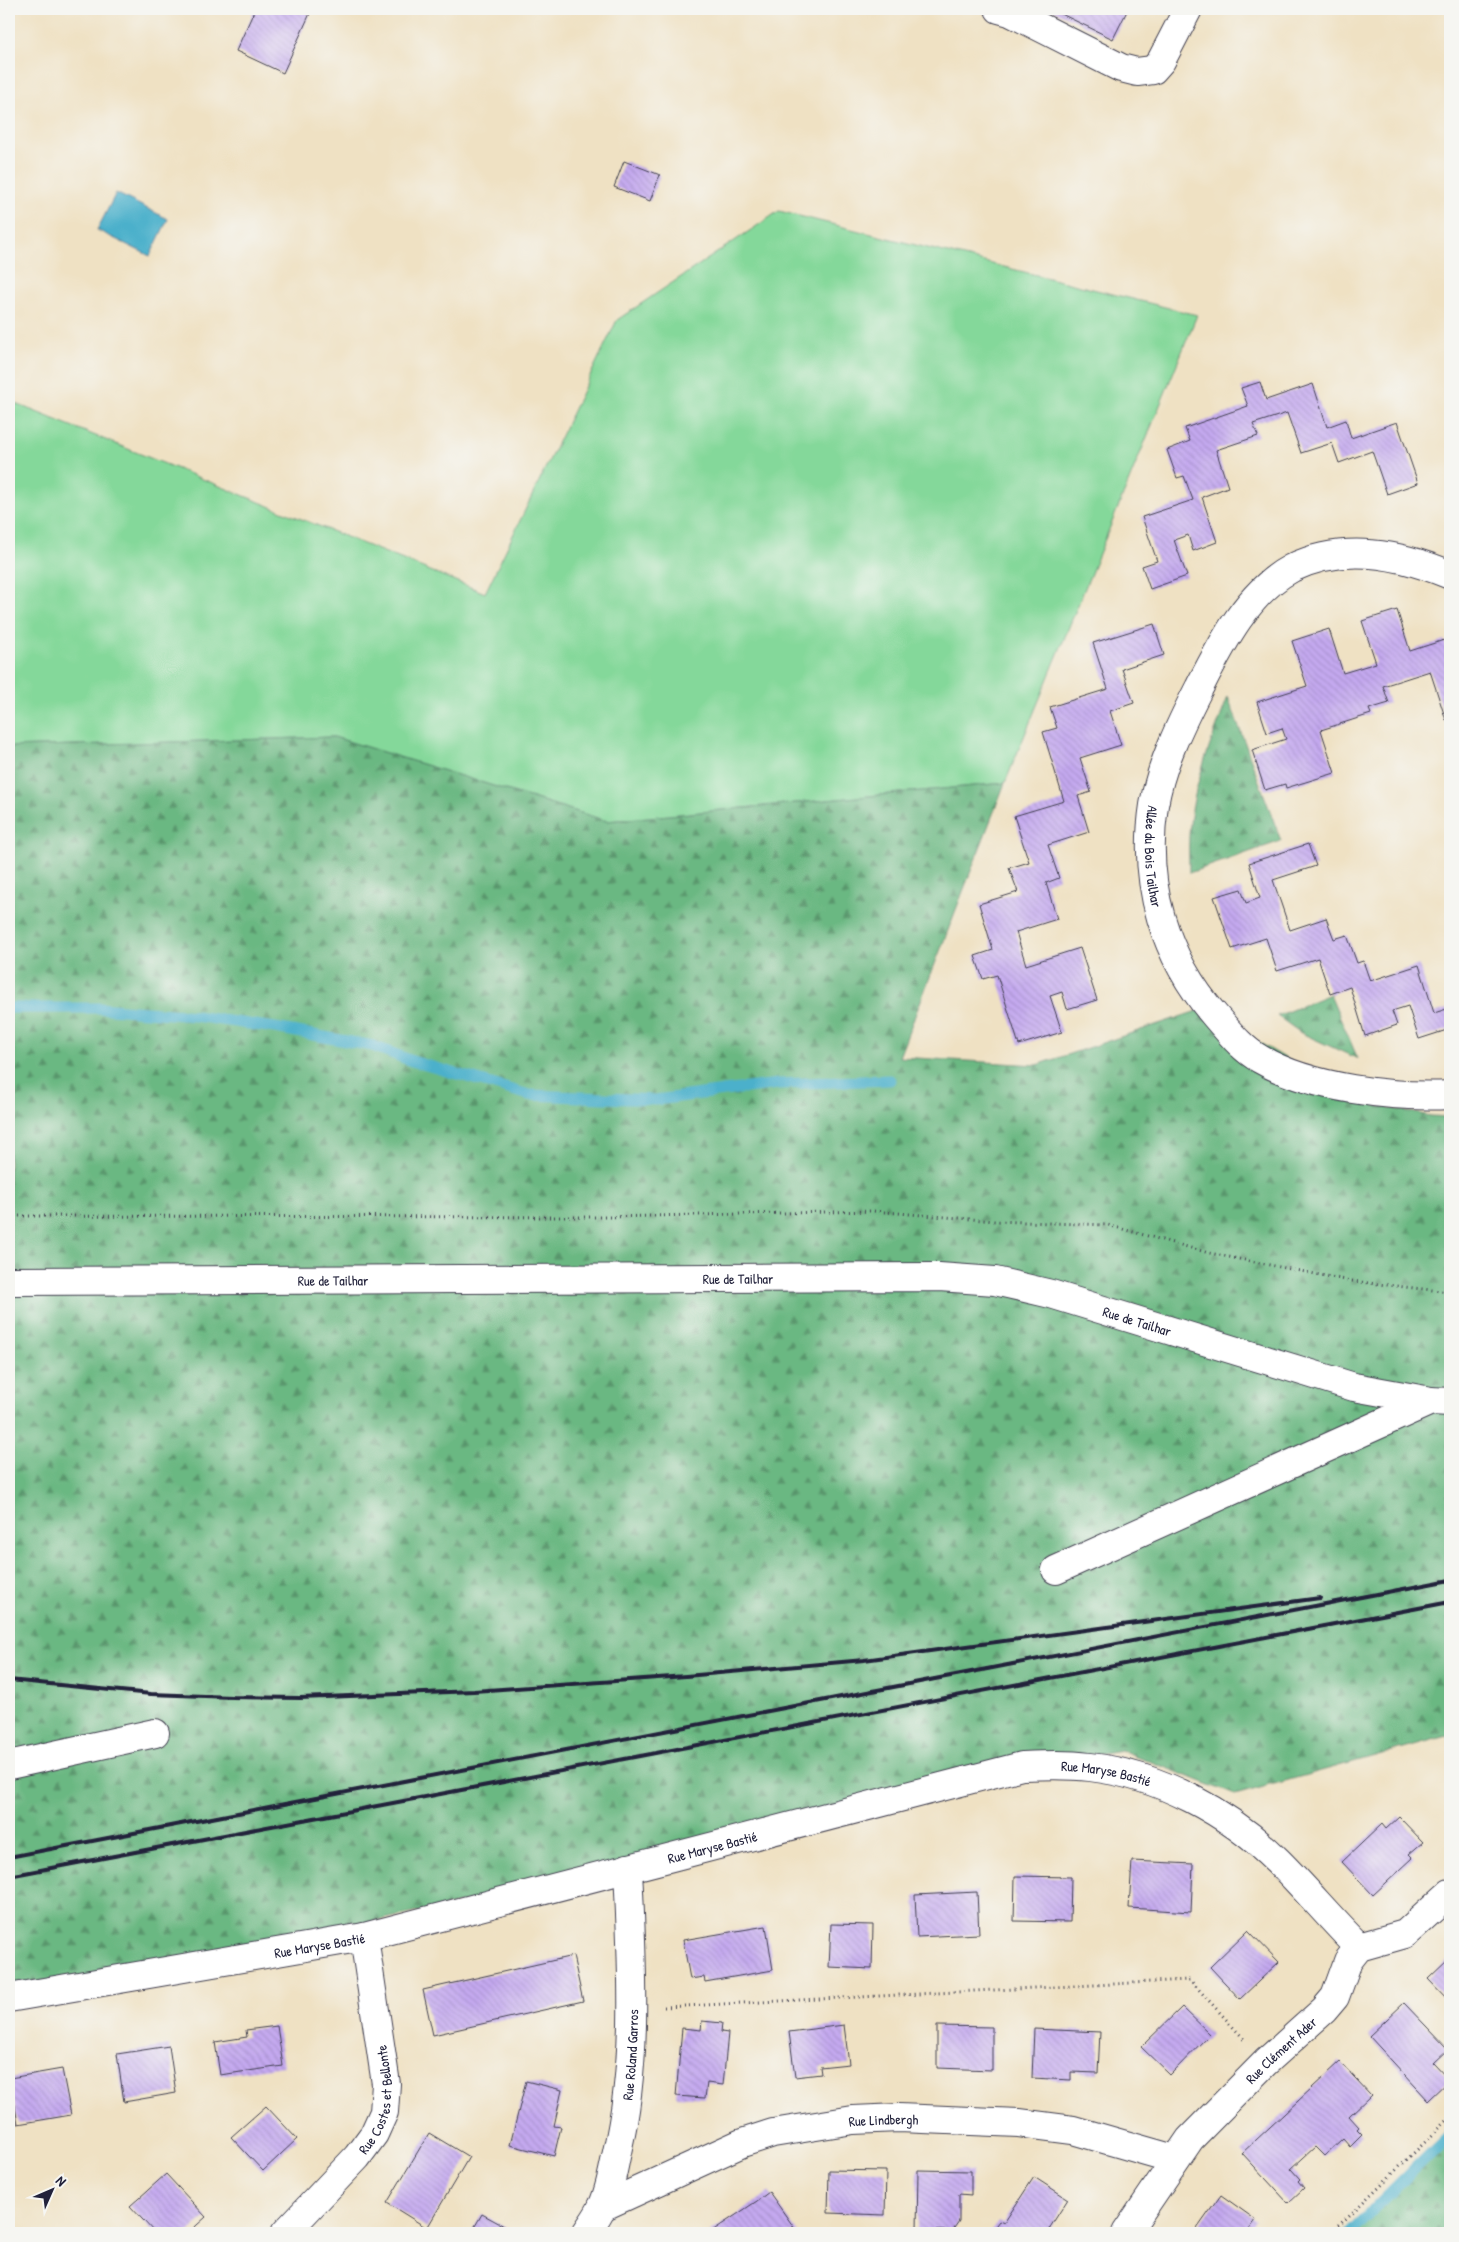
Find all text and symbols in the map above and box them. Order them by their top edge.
street label: Allée du Bois Tailhar [1141,805,1167,910]
street label: Rue de Tailhar [703,1268,774,1288]
street label: Rue de Tailhar [298,1270,369,1289]
street label: Rue de Tailhar [1101,1301,1175,1340]
street label: Rue Maryse Bastié [1061,1756,1154,1790]
street label: Rue Maryse Bastié [665,1826,759,1867]
street label: Rue Maryse Bastié [273,1927,367,1962]
street label: Rue Roland Garros [617,2009,642,2101]
street label: Rue Clément Ader [1241,2012,1321,2087]
street label: Rue Costes et Bellonte [353,2043,396,2157]
street label: Rue Lindbergh [847,2108,919,2130]
north arrow [28,2164,78,2214]
text: N [52,2171,71,2190]

